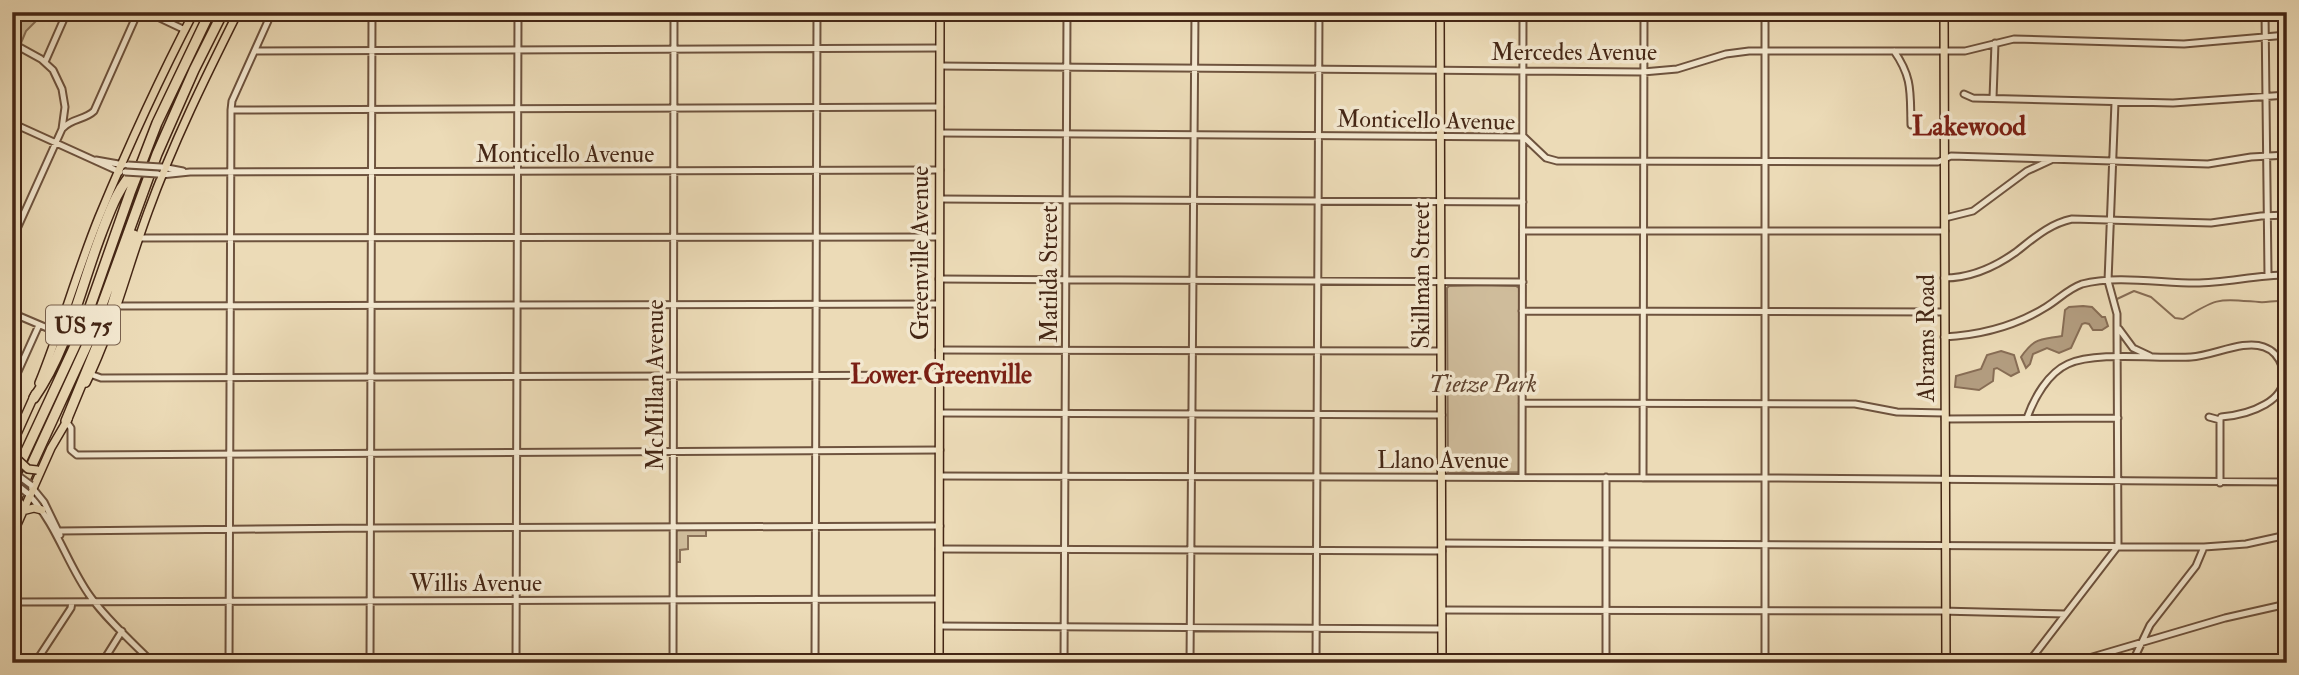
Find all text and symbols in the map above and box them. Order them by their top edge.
street label: Mercedes Avenue [1491,37,1657,68]
street label: Monticello Avenue [1336,103,1516,138]
district label: Lakewood [1912,109,2026,144]
street label: Monticello Avenue [476,139,654,170]
street label: Greenville Avenue [905,166,936,340]
street label: Skillman Street [1406,201,1437,349]
street label: Matilda Street [1034,205,1065,343]
street label: Abrams Road [1911,274,1942,403]
street label: McMillan Avenue [640,299,671,471]
road number: US 75 [46,306,120,344]
district label: Lower Greenville [850,359,1032,391]
park label: Tietze Park [1429,369,1537,400]
street label: Llano Avenue [1377,445,1509,476]
street label: Willis Avenue [409,568,542,599]

